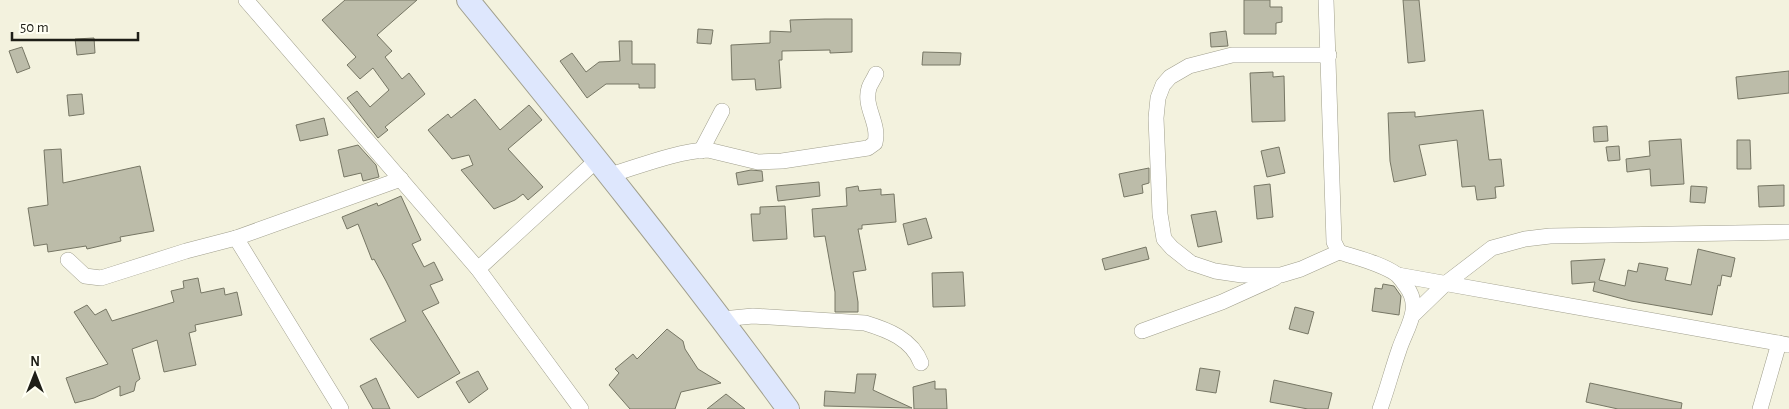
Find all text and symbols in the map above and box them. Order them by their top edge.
scale bar [12,10,139,42]
text: 50 m [20,20,49,35]
north arrow [10,349,60,399]
text: N [30,355,40,369]

